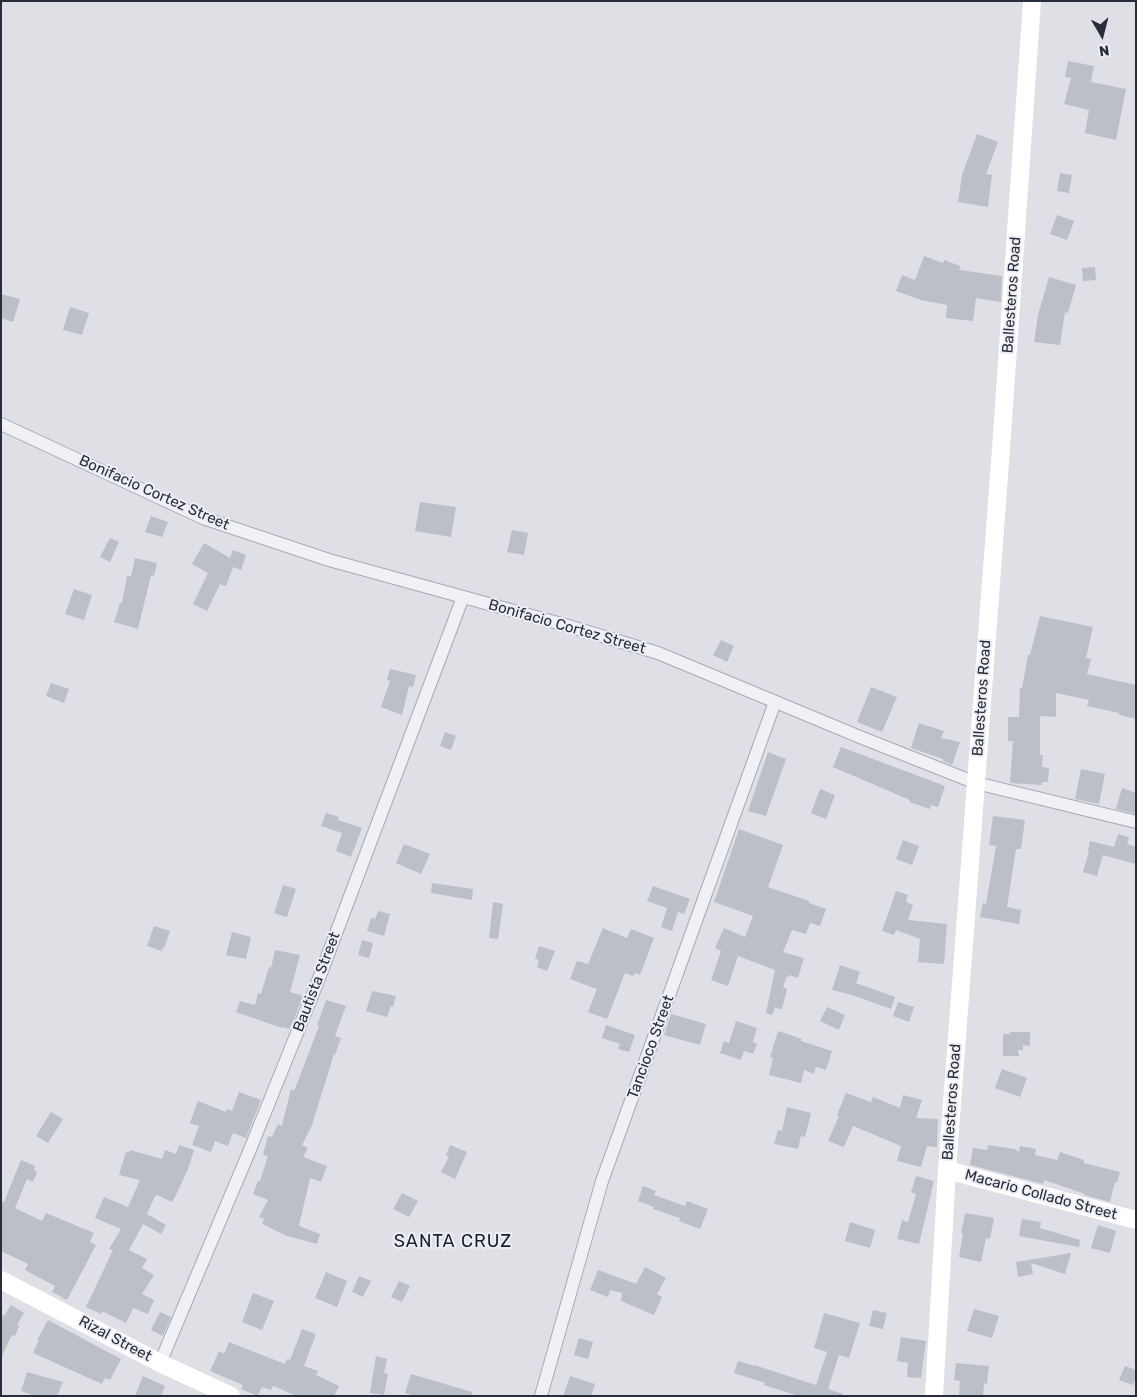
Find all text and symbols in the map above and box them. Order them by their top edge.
north arrow [1077,10,1127,60]
text: N [1098,41,1110,59]
street label: Ballesteros Road [999,236,1025,354]
street label: Bonifacio Cortez Street [76,452,232,534]
street label: Bonifacio Cortez Street [486,596,648,658]
street label: Ballesteros Road [969,639,995,757]
street label: Bautista Street [290,929,344,1035]
street label: Tancioco Street [624,993,678,1101]
street label: Ballesteros Road [939,1043,965,1161]
street label: Macario Collado Street [963,1166,1119,1224]
district label: SANTA CRUZ [393,1231,513,1253]
street label: Rizal Street [75,1312,155,1366]

